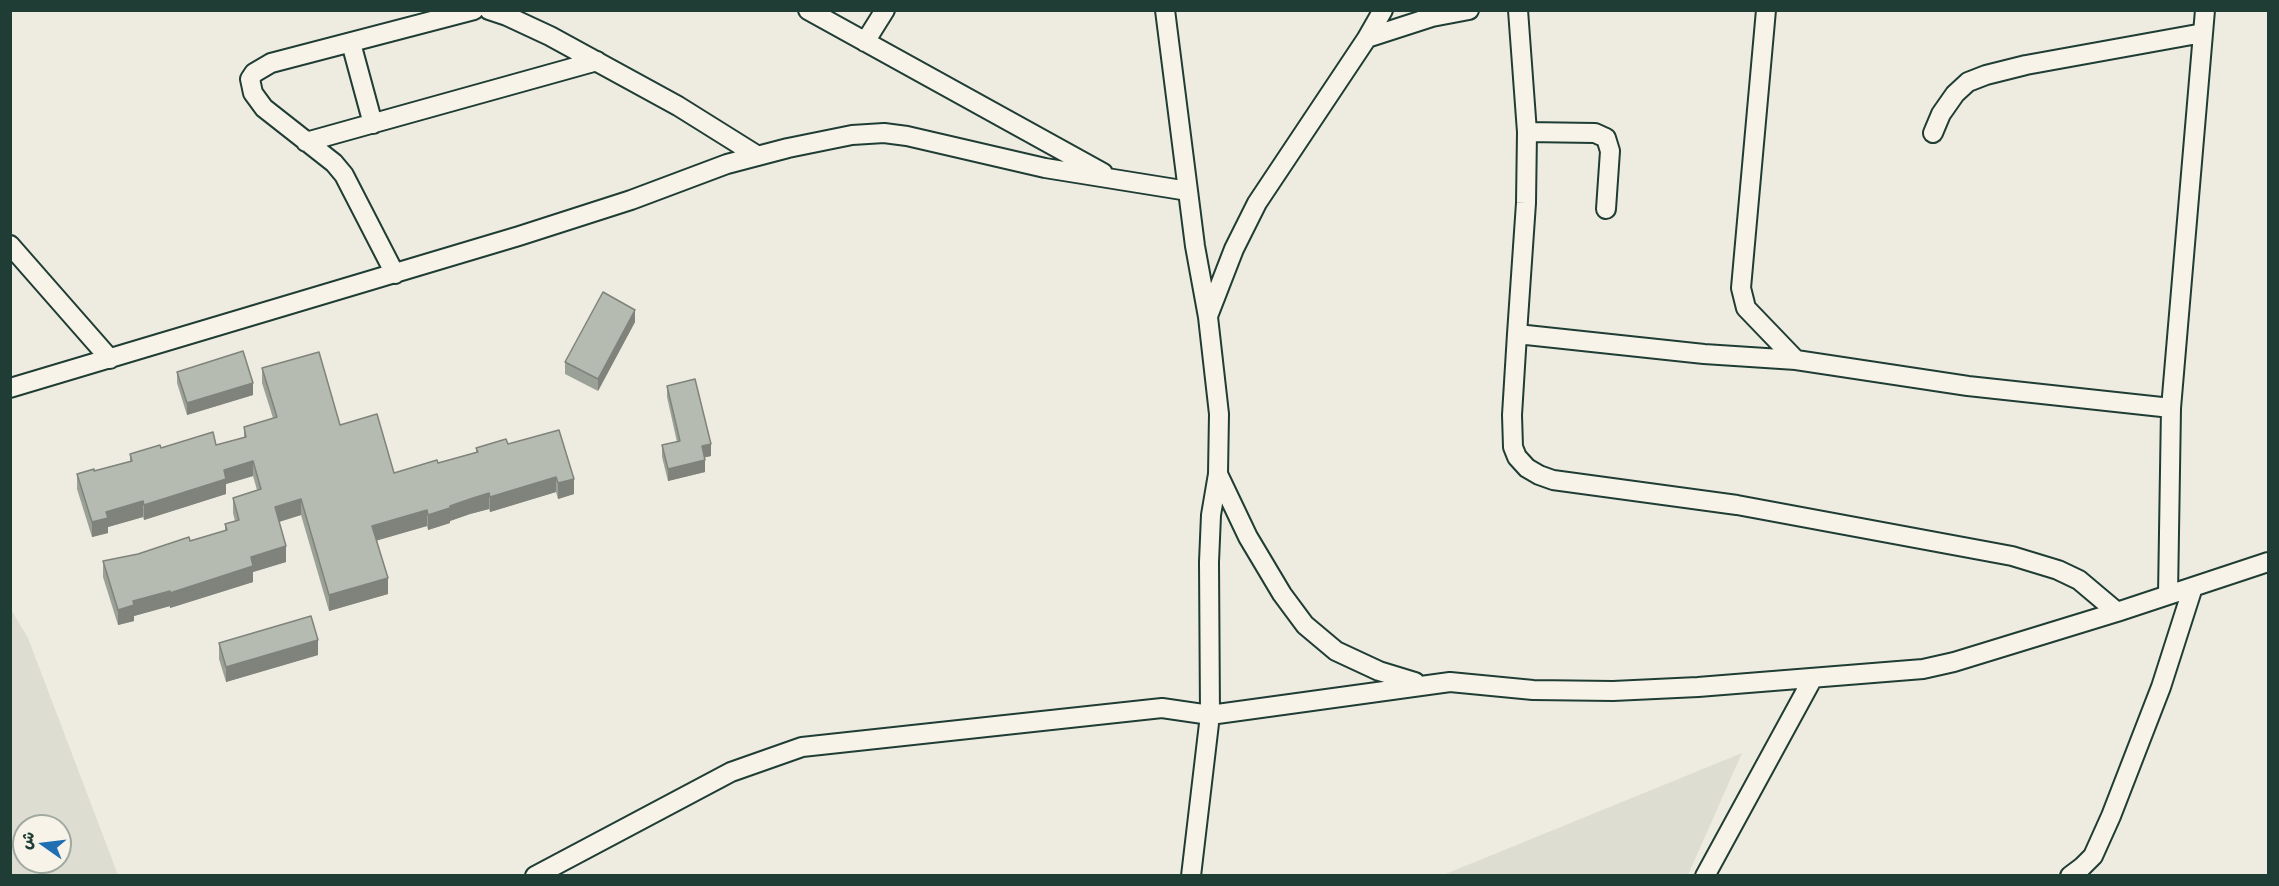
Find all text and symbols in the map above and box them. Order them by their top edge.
north arrow [12,814,72,874]
text: ش [14,829,38,851]

